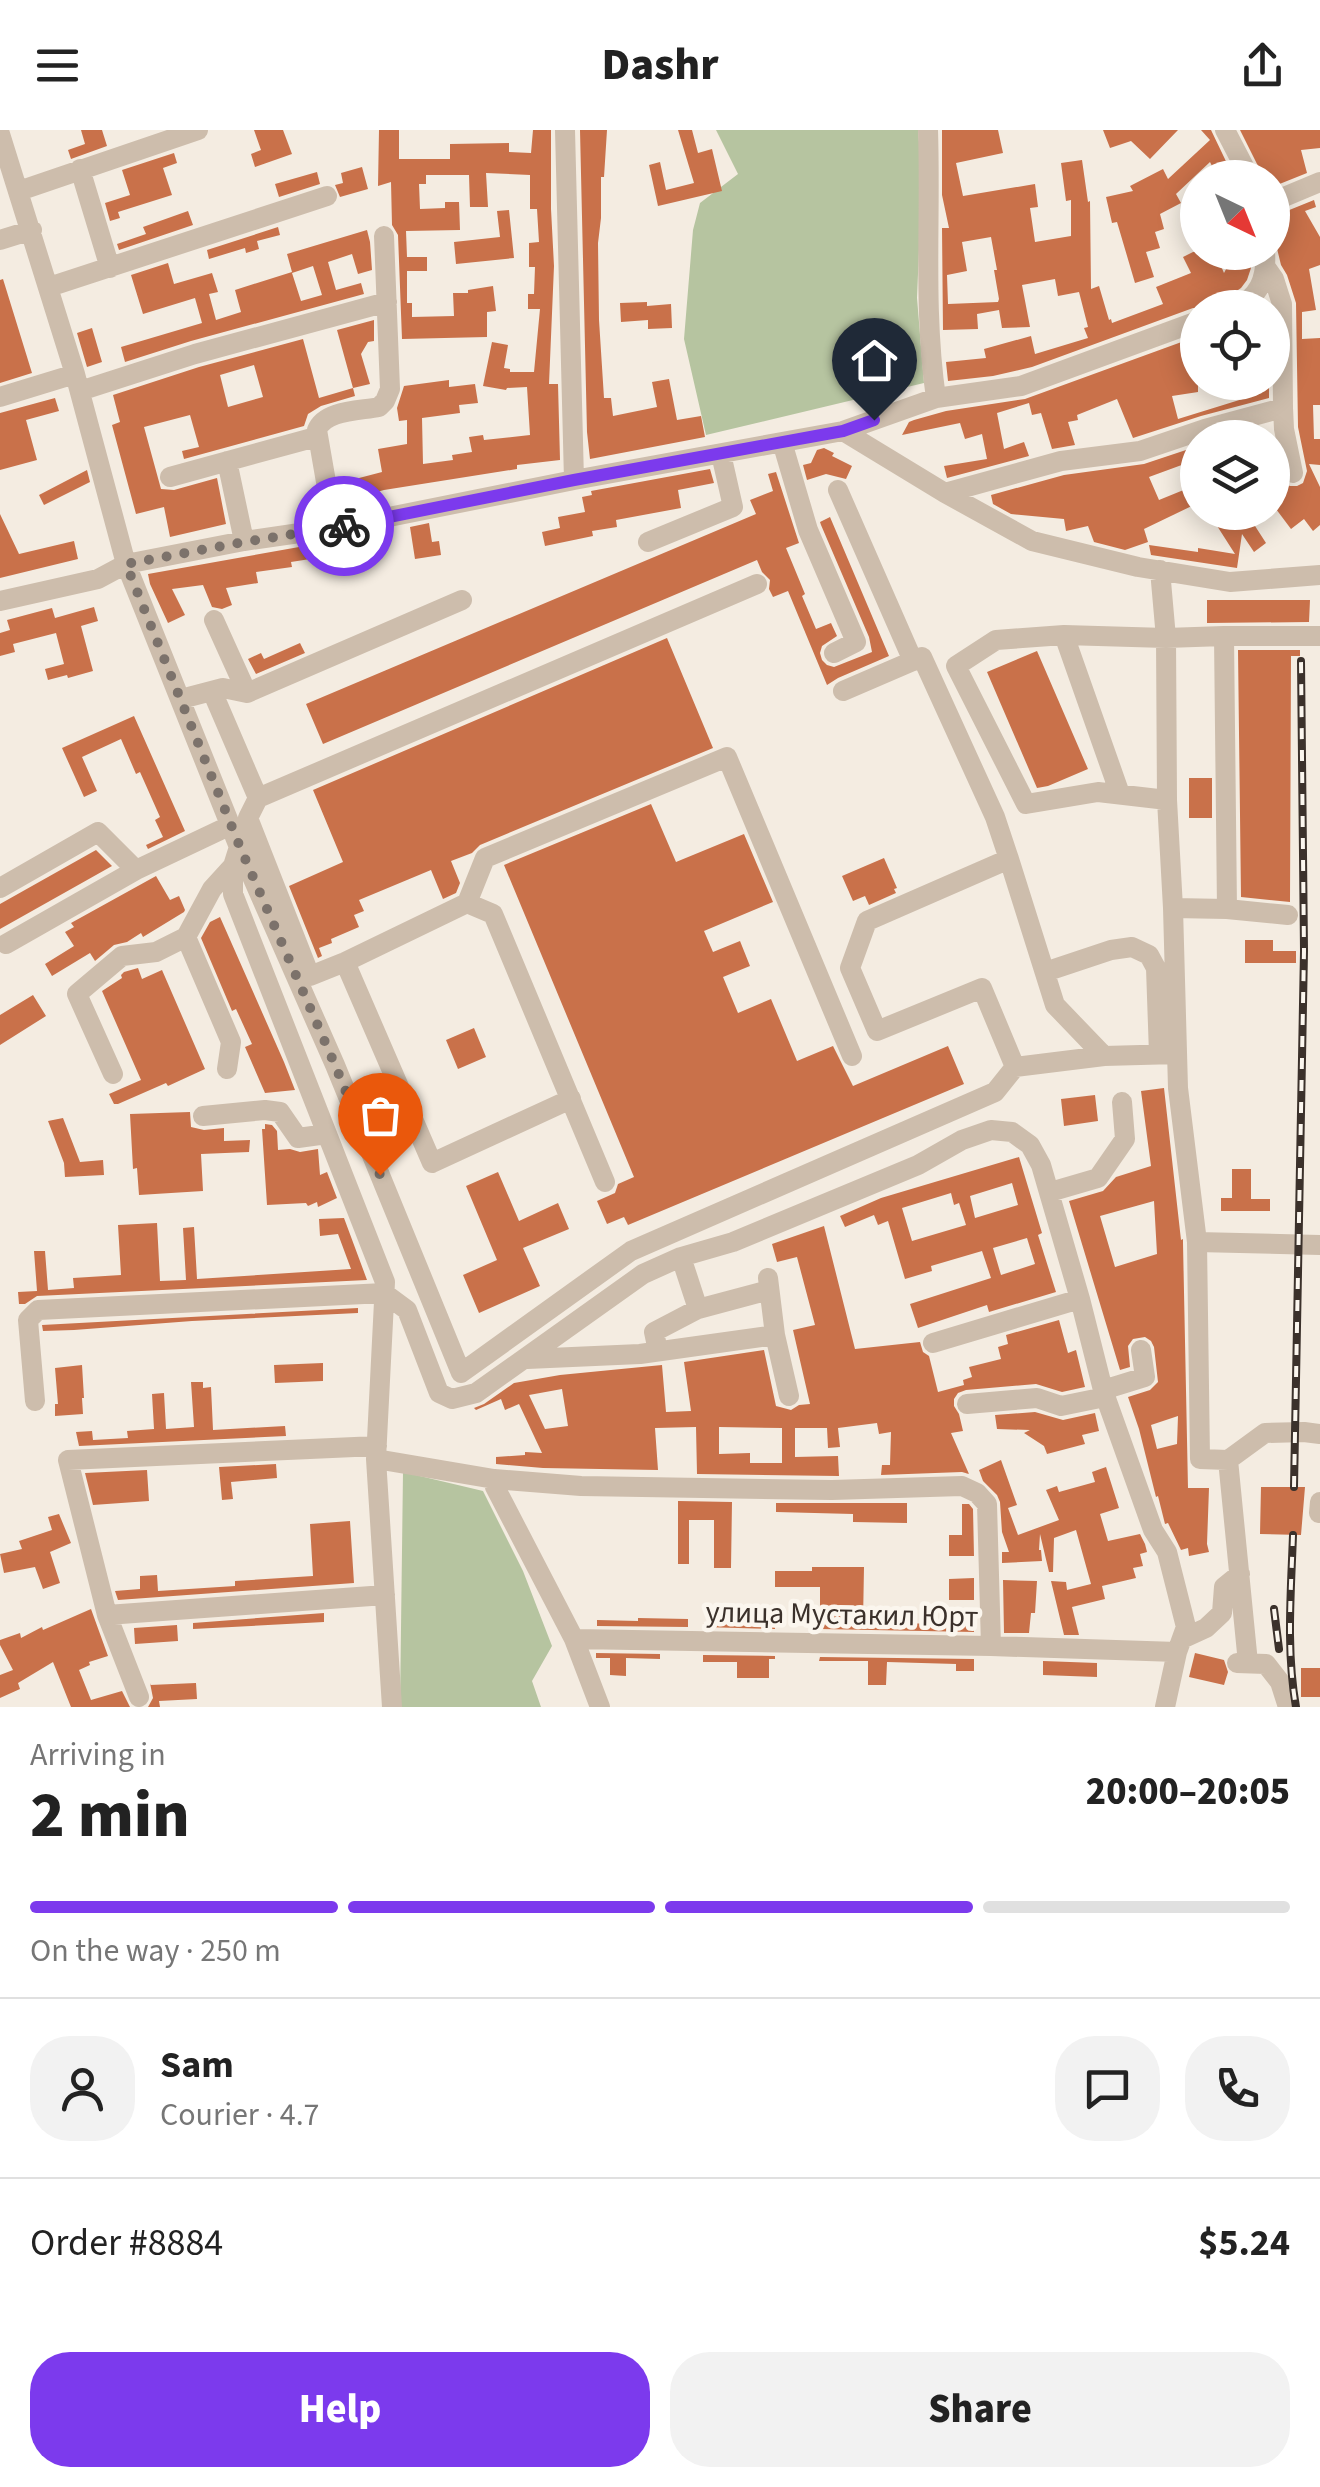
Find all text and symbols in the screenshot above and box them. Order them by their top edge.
text: Dashr [601,33,719,97]
icon: menu [30,38,85,93]
icon: share [1235,38,1290,93]
north arrow [1180,160,1290,270]
map controls [1180,160,1290,530]
button: locate [1180,290,1290,400]
pin [832,318,917,421]
icon: home [847,333,902,388]
button: layers [1180,420,1290,530]
courier [294,476,394,576]
icon: bike [317,499,372,554]
pin [338,1073,423,1176]
icon: bag [353,1088,408,1143]
street label: улица Мустакил Юрт [705,1591,979,1638]
text: Arriving in [30,1732,166,1778]
text: 20:00–20:05 [1086,1765,1290,1819]
text: 2 min [30,1769,190,1862]
text: On the way · 250 m [30,1928,281,1974]
button: person [30,2036,135,2141]
button: chat [1055,2036,1160,2141]
button: phone [1185,2036,1290,2141]
text: Sam [160,2038,234,2092]
text: Courier · 4.7 [160,2092,320,2138]
text: Order #8884 [30,2216,223,2270]
text: $5.24 [1198,2216,1290,2270]
button: Help [30,2352,650,2467]
button: Share [670,2352,1290,2467]

